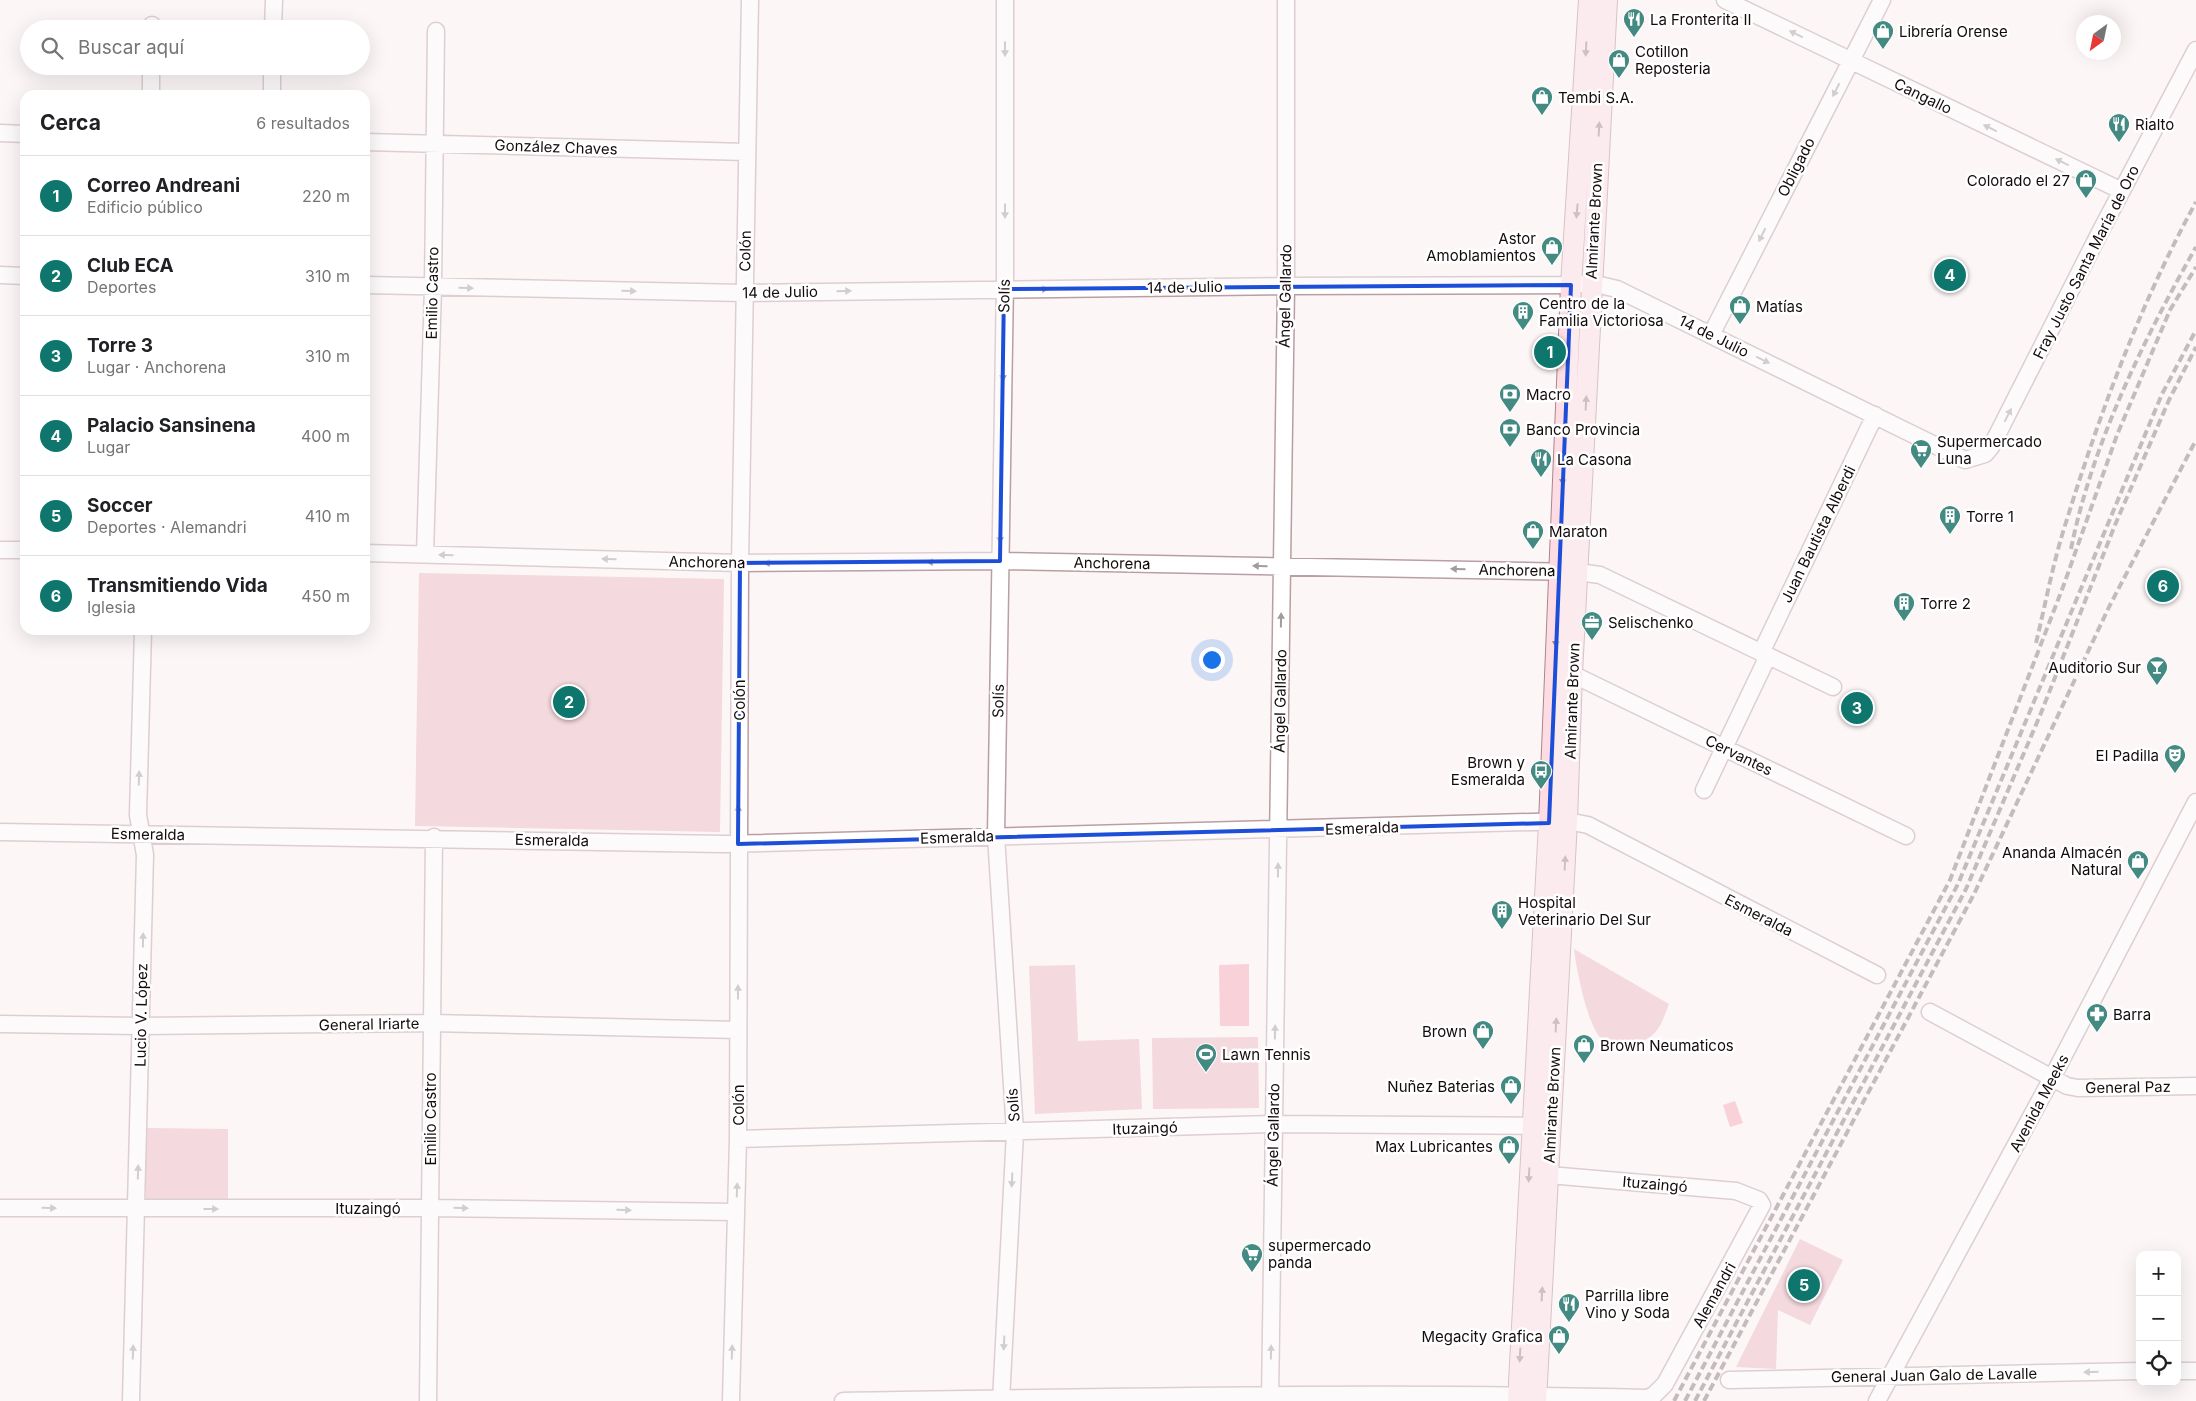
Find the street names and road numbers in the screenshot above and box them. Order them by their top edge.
street label: Cangallo [1891,74,1955,118]
street label: Obligado [1773,134,1819,200]
street label: González Chaves [494,135,618,159]
street label: Almirante Brown [1581,162,1607,280]
street label: Fray Justo Santa María de Oro [2029,162,2143,362]
street label: Colón [735,230,755,272]
street label: Ángel Gallardo [1275,244,1295,348]
street label: Emilio Castro [422,246,442,340]
street label: 14 de Julio [1147,277,1223,297]
street label: Solís [994,279,1014,313]
street label: 14 de Julio [742,282,818,302]
street label: 14 de Julio [1676,311,1752,361]
street label: Juan Bautista Alberdi [1777,462,1859,606]
street label: Anchorena [668,552,746,572]
street label: Anchorena [1073,553,1151,573]
street label: Anchorena [1478,560,1556,580]
street label: Almirante Brown [1560,642,1584,760]
street label: Ángel Gallardo [1270,649,1290,753]
street label: Colón [730,679,749,721]
street label: Solís [988,684,1008,718]
street label: Cervantes [1702,731,1776,779]
street label: Esmeralda [1325,817,1399,839]
street label: Esmeralda [111,824,185,844]
street label: Esmeralda [920,826,994,848]
street label: Esmeralda [515,830,589,850]
street label: Esmeralda [1722,890,1796,940]
street label: Lucio V. López [131,963,151,1067]
street label: General Iriarte [318,1014,420,1034]
street label: Almirante Brown [1539,1046,1565,1164]
street label: Avenida Meeks [2005,1051,2073,1155]
street label: Emilio Castro [421,1073,440,1165]
street label: General Paz [2085,1077,2171,1097]
street label: Ángel Gallardo [1263,1083,1283,1187]
street label: Colón [729,1084,748,1126]
street label: Solís [1002,1087,1024,1123]
street label: Ituzaingó [1112,1117,1178,1139]
street label: Ituzaingó [1622,1172,1688,1196]
street label: Ituzaingó [335,1199,401,1218]
street label: Alemandri [1688,1259,1740,1331]
street label: General Juan Galo de Lavalle [1831,1364,2037,1386]

